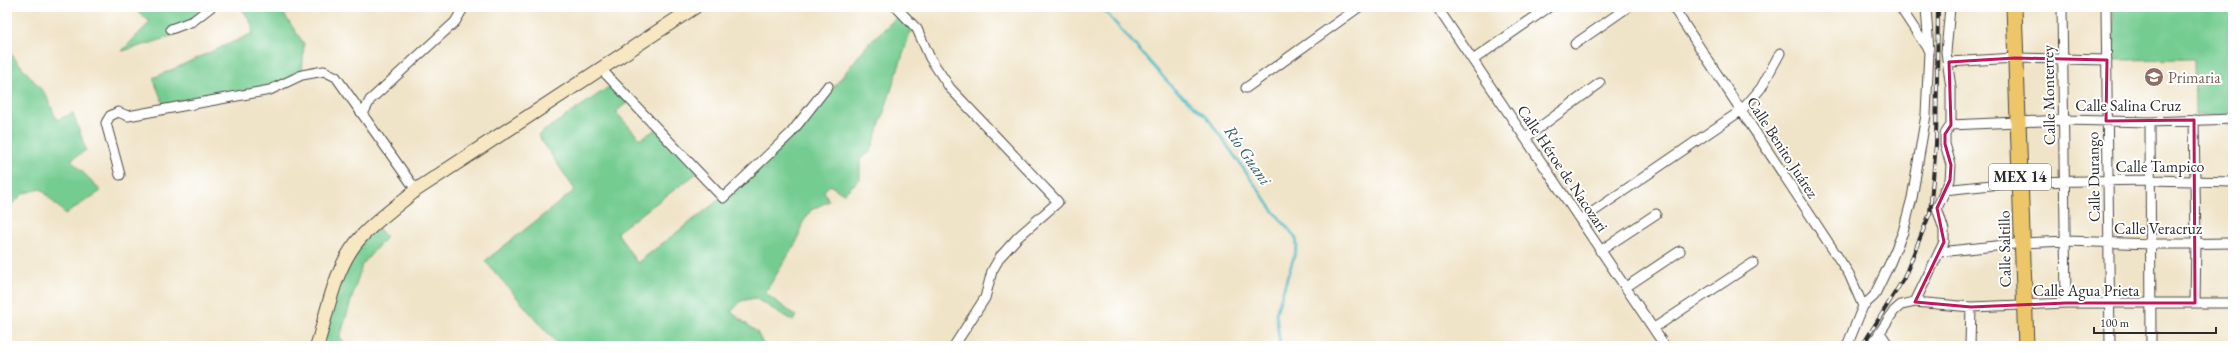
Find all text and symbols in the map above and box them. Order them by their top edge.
street label: Calle Monterrey [2037,44,2060,145]
school or university icon: Primaria [2143,66,2165,88]
place label: Primaria [2168,67,2221,88]
street label: Calle Benito Juárez [1742,93,1823,202]
street label: Calle Salina Cruz [2075,95,2181,116]
street label: Calle Héroe de Nacozari [1512,101,1613,236]
water label: Río Guani [1219,121,1277,190]
street label: Calle Durango [2082,132,2105,222]
street label: Calle Tampico [2115,156,2205,177]
road number: MEX 14 [1989,164,2051,190]
street label: Calle Saltillo [1993,210,2016,288]
street label: Calle Veracruz [2114,218,2202,239]
street label: Calle Agua Prieta [2033,280,2140,301]
scale bar [2094,309,2216,335]
text: 100 m [2100,315,2130,331]

